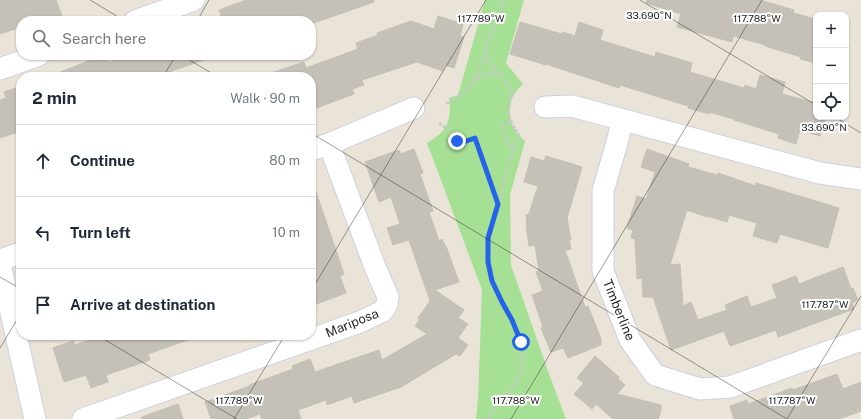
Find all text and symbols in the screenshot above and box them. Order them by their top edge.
text: 33.690°N [626,9,672,21]
text: 117.789°W [457,12,505,24]
text: 117.788°W [733,12,781,24]
map controls [813,12,849,120]
button: + [813,12,849,48]
search box [16,16,316,60]
icon: search [30,27,52,49]
text: Search here [62,30,146,47]
button: − [813,48,849,84]
button: locate [813,84,849,120]
text: 2 min [32,88,77,108]
text: Walk · 90 m [230,91,300,106]
text: 33.690°N [801,121,847,133]
route end [448,132,466,150]
icon: ahead [32,150,54,172]
text: Continue [70,152,135,169]
text: 80 m [269,153,300,168]
icon: left [32,222,54,244]
text: Turn left [70,224,131,241]
text: 10 m [272,225,300,240]
street label: Timberline [600,277,638,343]
icon: arrive [32,294,54,316]
text: Arrive at destination [70,296,215,313]
text: 117.787°W [802,298,849,310]
street label: Mariposa [323,306,381,340]
route start [512,333,530,351]
text: 117.789°W [215,394,263,406]
text: 117.788°W [492,394,540,406]
text: 117.787°W [769,394,816,406]

